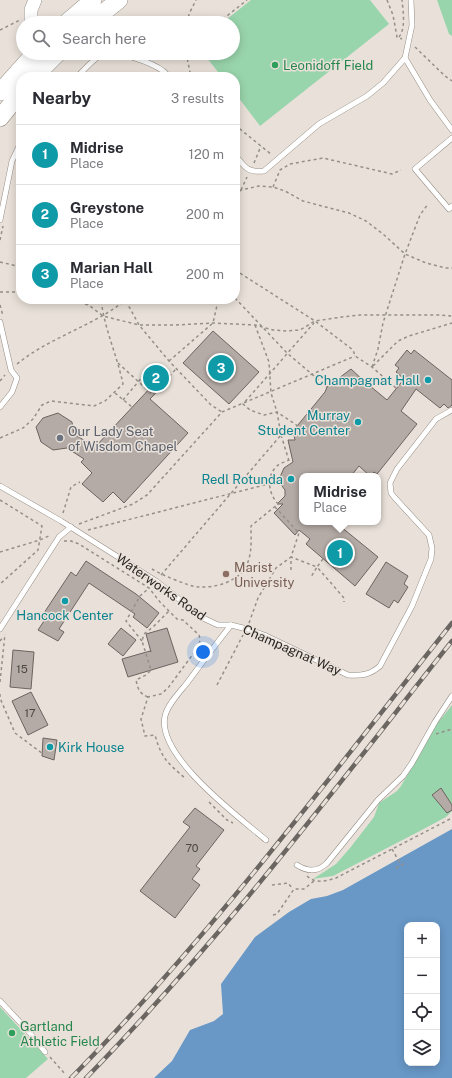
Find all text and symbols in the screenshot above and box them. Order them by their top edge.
search box [16,16,240,60]
icon: search [30,27,52,49]
text: Search here [62,30,146,47]
place label: Leonidoff Field [283,58,373,73]
marker: Leonidoff Field [270,60,280,70]
text: Nearby [32,88,91,108]
text: 3 results [171,91,224,106]
text: Midrise [70,139,124,156]
text: 1 [42,147,48,162]
text: 120 m [189,147,224,162]
text: Place [70,156,104,171]
text: Greystone [70,199,144,216]
text: 2 [41,207,49,222]
text: 200 m [186,207,224,222]
text: Place [70,216,104,231]
text: Marian Hall [70,259,153,276]
text: 3 [41,267,49,282]
text: 200 m [186,267,224,282]
text: Place [70,276,104,291]
pin: 3 [208,353,234,383]
pin: 2 [143,363,169,393]
place label: Champagnat Hall [315,373,420,388]
marker: Champagnat Hall [423,375,433,385]
place label: Murray Student Center [258,408,350,438]
marker: Murray Student Center [353,417,363,427]
place label: Our Lady Seat of Wisdom Chapel [68,424,178,454]
marker: Our Lady Seat of Wisdom Chapel [55,433,65,443]
place label: Redl Rotunda [201,472,283,487]
popup [299,473,381,525]
marker: Redl Rotunda [286,474,296,484]
text: Midrise [313,483,367,500]
text: Place [313,500,347,515]
pin: 1 [327,538,353,568]
street label: Waterworks Road [113,550,209,624]
place label: Marist University [234,560,295,590]
marker: Marist University [221,569,231,579]
marker: Hancock Center [60,596,70,606]
place label: Hancock Center [16,608,114,623]
street label: Champagnat Way [241,622,343,678]
your location [193,642,213,662]
house number: 15 [16,663,28,675]
house number: 17 [24,707,36,719]
place label: Kirk House [58,740,124,755]
marker: Kirk House [45,742,55,752]
house number: 70 [185,842,199,854]
map controls [404,922,440,1066]
button: + [404,922,440,958]
button: − [404,958,440,994]
button: locate [404,994,440,1030]
place label: Gartland Athletic Field [20,1019,100,1049]
marker: Gartland Athletic Field [7,1028,17,1038]
button: layers [404,1030,440,1066]

